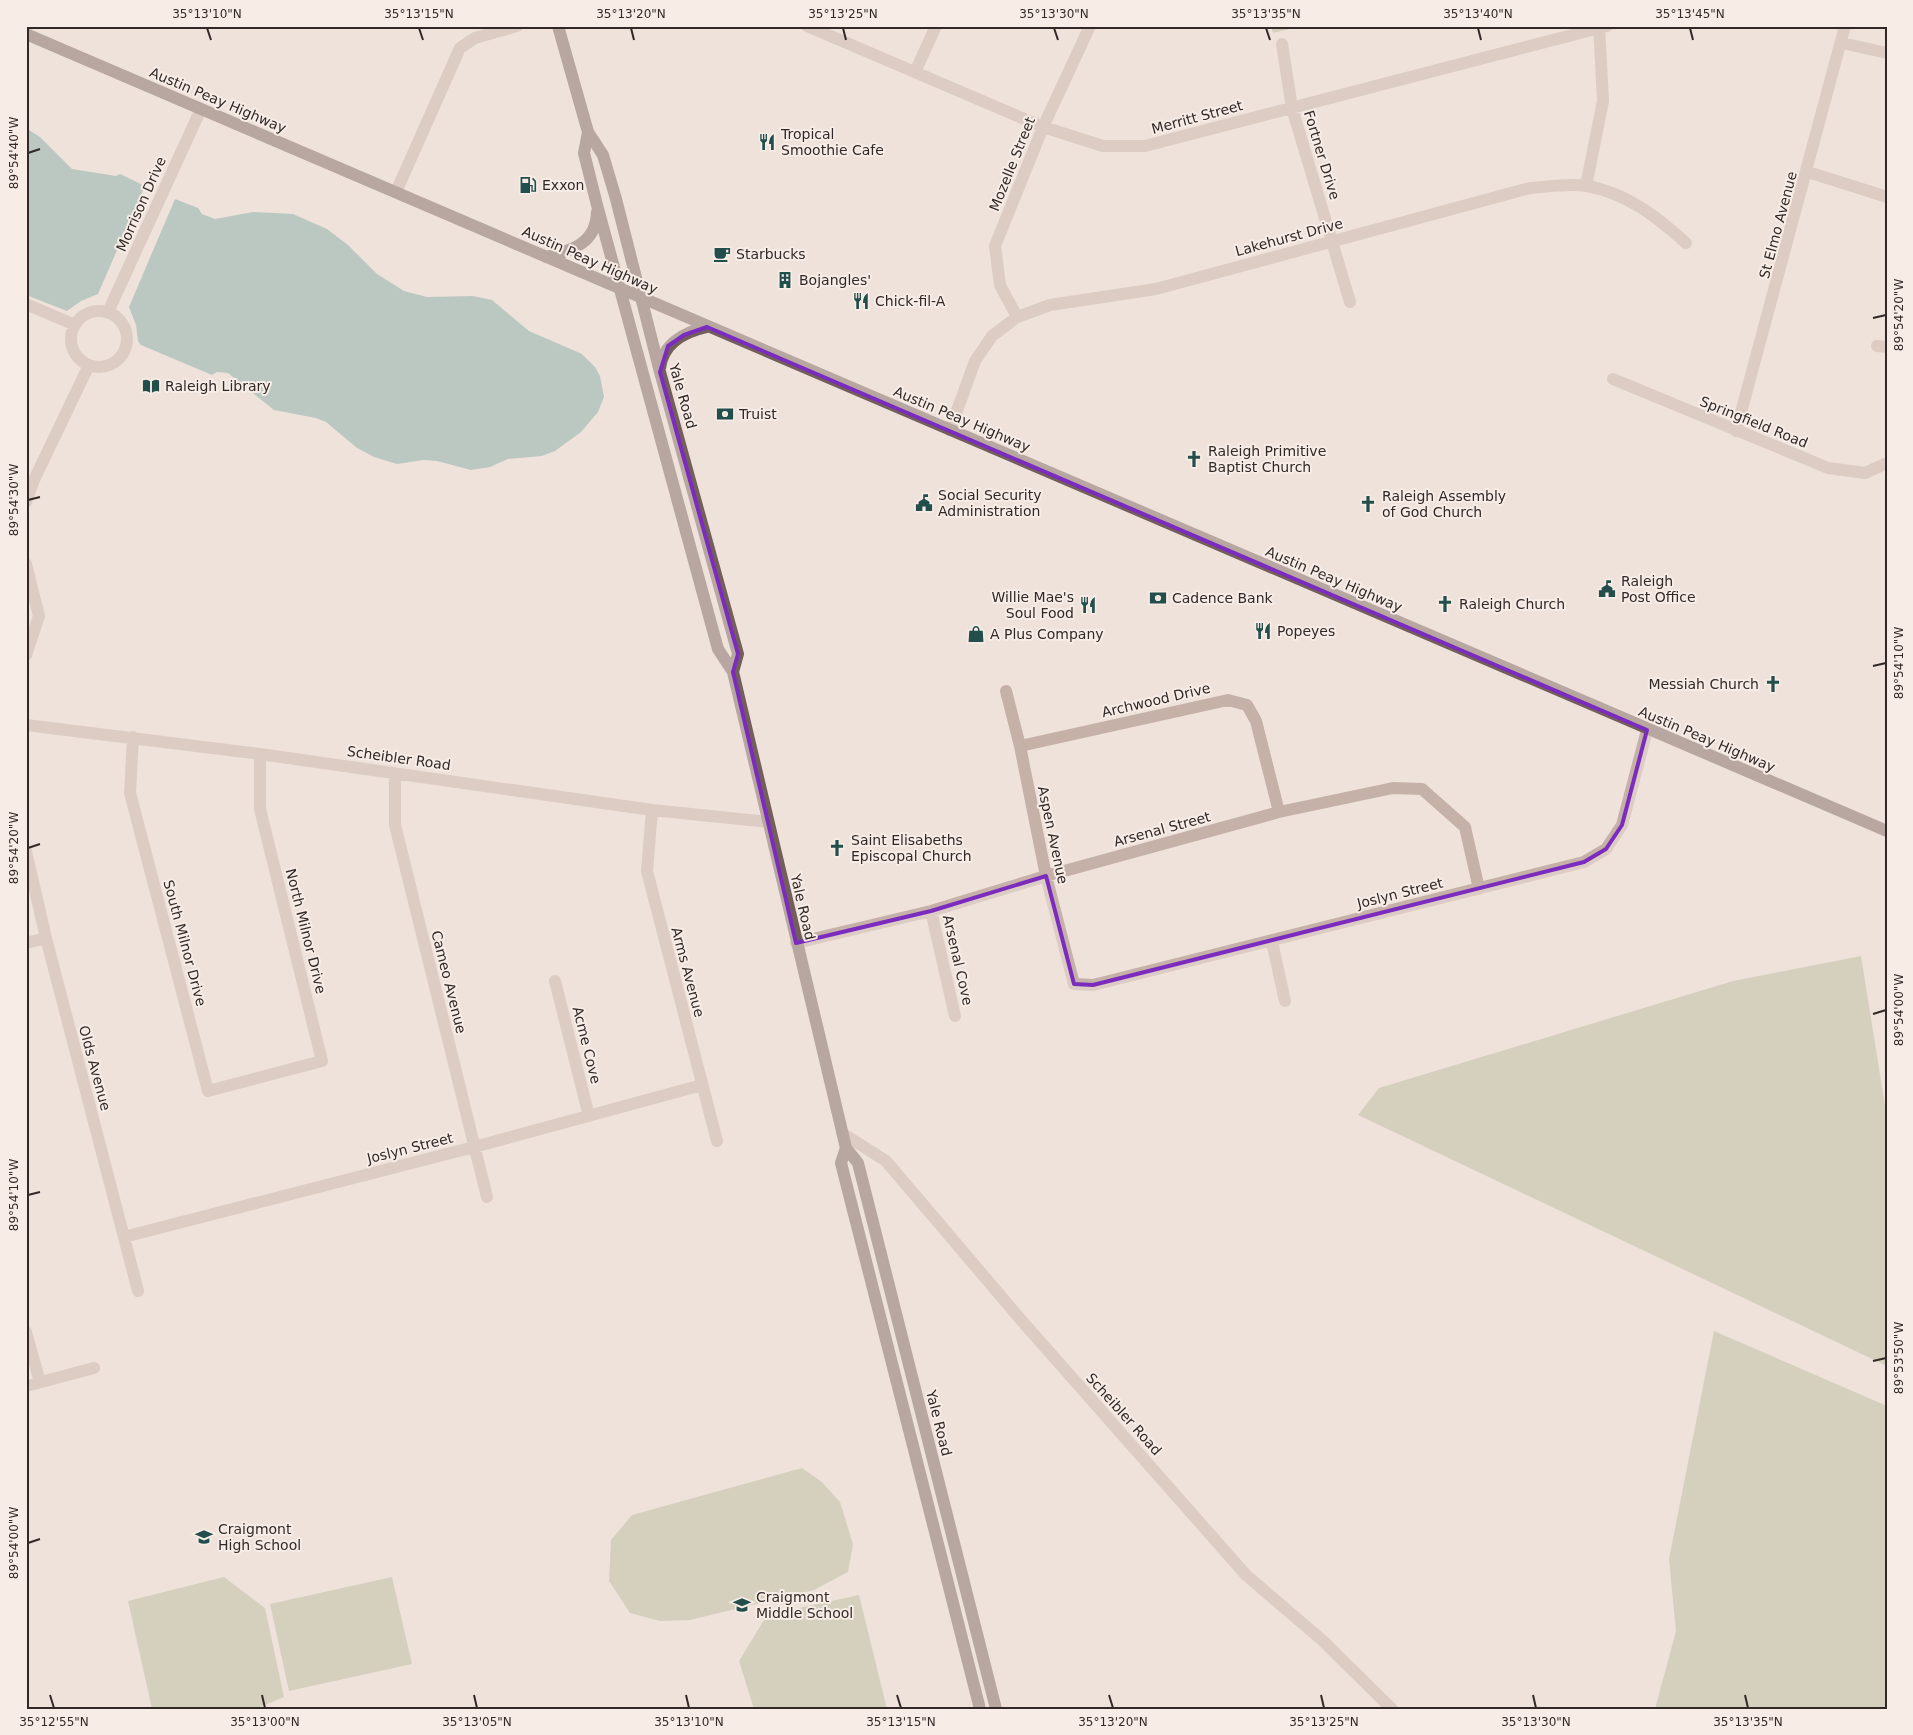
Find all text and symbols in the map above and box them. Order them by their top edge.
text: 35°13'10"N [172,7,242,21]
text: 35°13'15"N [384,7,454,21]
text: 35°13'20"N [596,7,666,21]
text: 35°13'25"N [808,7,878,21]
text: 35°13'30"N [1019,7,1089,21]
text: 35°13'35"N [1231,7,1301,21]
text: 35°13'40"N [1443,7,1513,21]
text: 35°13'45"N [1655,7,1725,21]
street label: Austin Peay Highway [147,64,289,136]
street label: Merritt Street [1150,97,1245,137]
street label: Fortner Drive [1301,108,1343,202]
street label: Mozelle Street [986,114,1038,213]
text: 89°54'40"W [7,117,21,189]
place label: Tropical Smoothie Cafe [780,126,884,158]
restaurant icon: Tropical Smoothie Cafe [757,132,777,152]
street label: Morrison Drive [113,154,169,254]
street label: St Elmo Avenue [1756,170,1800,280]
fuel station icon: Exxon [518,175,538,195]
place label: Exxon [542,177,584,193]
street label: Lakehurst Drive [1233,215,1345,259]
street label: Austin Peay Highway [520,223,660,297]
cafe icon: Starbucks [712,244,732,264]
place label: Starbucks [736,246,806,262]
building icon: Bojangles' [775,270,795,290]
place label: Bojangles' [799,272,871,288]
text: 89°54'20"W [1892,279,1906,351]
restaurant icon: Chick-fil-A [851,291,871,311]
place label: Chick-fil-A [875,293,946,309]
street label: Yale Road [666,360,700,431]
library icon: Raleigh Library [141,376,161,396]
place label: Raleigh Library [165,378,271,394]
street label: Austin Peay Highway [891,383,1033,455]
street label: Springfield Road [1698,393,1810,451]
bank icon: Truist [715,404,735,424]
place label: Truist [738,406,777,422]
place label: Raleigh Primitive Baptist Church [1208,443,1326,475]
church icon: Raleigh Primitive Baptist Church [1184,449,1204,469]
text: 89°54'30"W [7,464,21,536]
place label: Social Security Administration [938,487,1041,519]
place label: Raleigh Assembly of God Church [1382,488,1506,520]
public building icon: Social Security Administration [914,493,934,513]
church icon: Raleigh Assembly of God Church [1358,494,1378,514]
street label: Austin Peay Highway [1263,543,1405,615]
place label: Raleigh Post Office [1621,573,1696,605]
public building icon: Raleigh Post Office [1597,579,1617,599]
bank icon: Cadence Bank [1148,588,1168,608]
place label: Willie Mae's Soul Food [991,589,1074,621]
place label: Cadence Bank [1172,590,1274,606]
church icon: Raleigh Church [1435,594,1455,614]
restaurant icon: Willie Mae's Soul Food [1078,595,1098,615]
place label: Raleigh Church [1459,596,1565,612]
restaurant icon: Popeyes [1253,621,1273,641]
place label: Popeyes [1277,623,1335,639]
shop icon: A Plus Company [966,624,986,644]
place label: A Plus Company [990,626,1104,642]
text: 89°54'10"W [1892,627,1906,699]
church icon: Messiah Church [1763,674,1783,694]
place label: Messiah Church [1648,676,1759,692]
street label: Archwood Drive [1100,680,1212,720]
street label: Austin Peay Highway [1636,703,1778,775]
street label: Scheibler Road [346,743,452,773]
street label: Aspen Avenue [1035,785,1071,885]
street label: Arsenal Street [1112,808,1213,850]
text: 89°54'20"W [7,812,21,884]
place label: Saint Elisabeths Episcopal Church [851,832,972,864]
church icon: Saint Elisabeths Episcopal Church [827,838,847,858]
street label: North Milnor Drive [283,867,329,995]
street label: Yale Road [787,871,818,942]
street label: Joslyn Street [1354,874,1445,912]
street label: South Milnor Drive [160,878,210,1008]
street label: Arsenal Cove [940,913,976,1007]
street label: Arms Avenue [668,925,708,1019]
street label: Cameo Avenue [428,929,470,1035]
text: 89°54'00"W [1892,974,1906,1046]
street label: Acme Cove [570,1005,604,1085]
street label: Olds Avenue [76,1024,114,1112]
street label: Joslyn Street [364,1129,455,1167]
text: 89°54'10"W [7,1159,21,1231]
text: 89°53'50"W [1892,1322,1906,1394]
street label: Scheibler Road [1083,1370,1165,1458]
street label: Yale Road [923,1387,955,1458]
text: 89°54'00"W [7,1507,21,1579]
place label: Craigmont High School [218,1521,301,1553]
school or university icon: Craigmont High School [194,1527,214,1547]
place label: Craigmont Middle School [756,1589,853,1621]
school or university icon: Craigmont Middle School [732,1595,752,1615]
text: 35°12'55"N [19,1715,89,1729]
text: 35°13'00"N [230,1715,300,1729]
text: 35°13'05"N [442,1715,512,1729]
text: 35°13'10"N [654,1715,724,1729]
text: 35°13'15"N [866,1715,936,1729]
text: 35°13'20"N [1078,1715,1148,1729]
text: 35°13'25"N [1289,1715,1359,1729]
text: 35°13'30"N [1501,1715,1571,1729]
text: 35°13'35"N [1713,1715,1783,1729]

